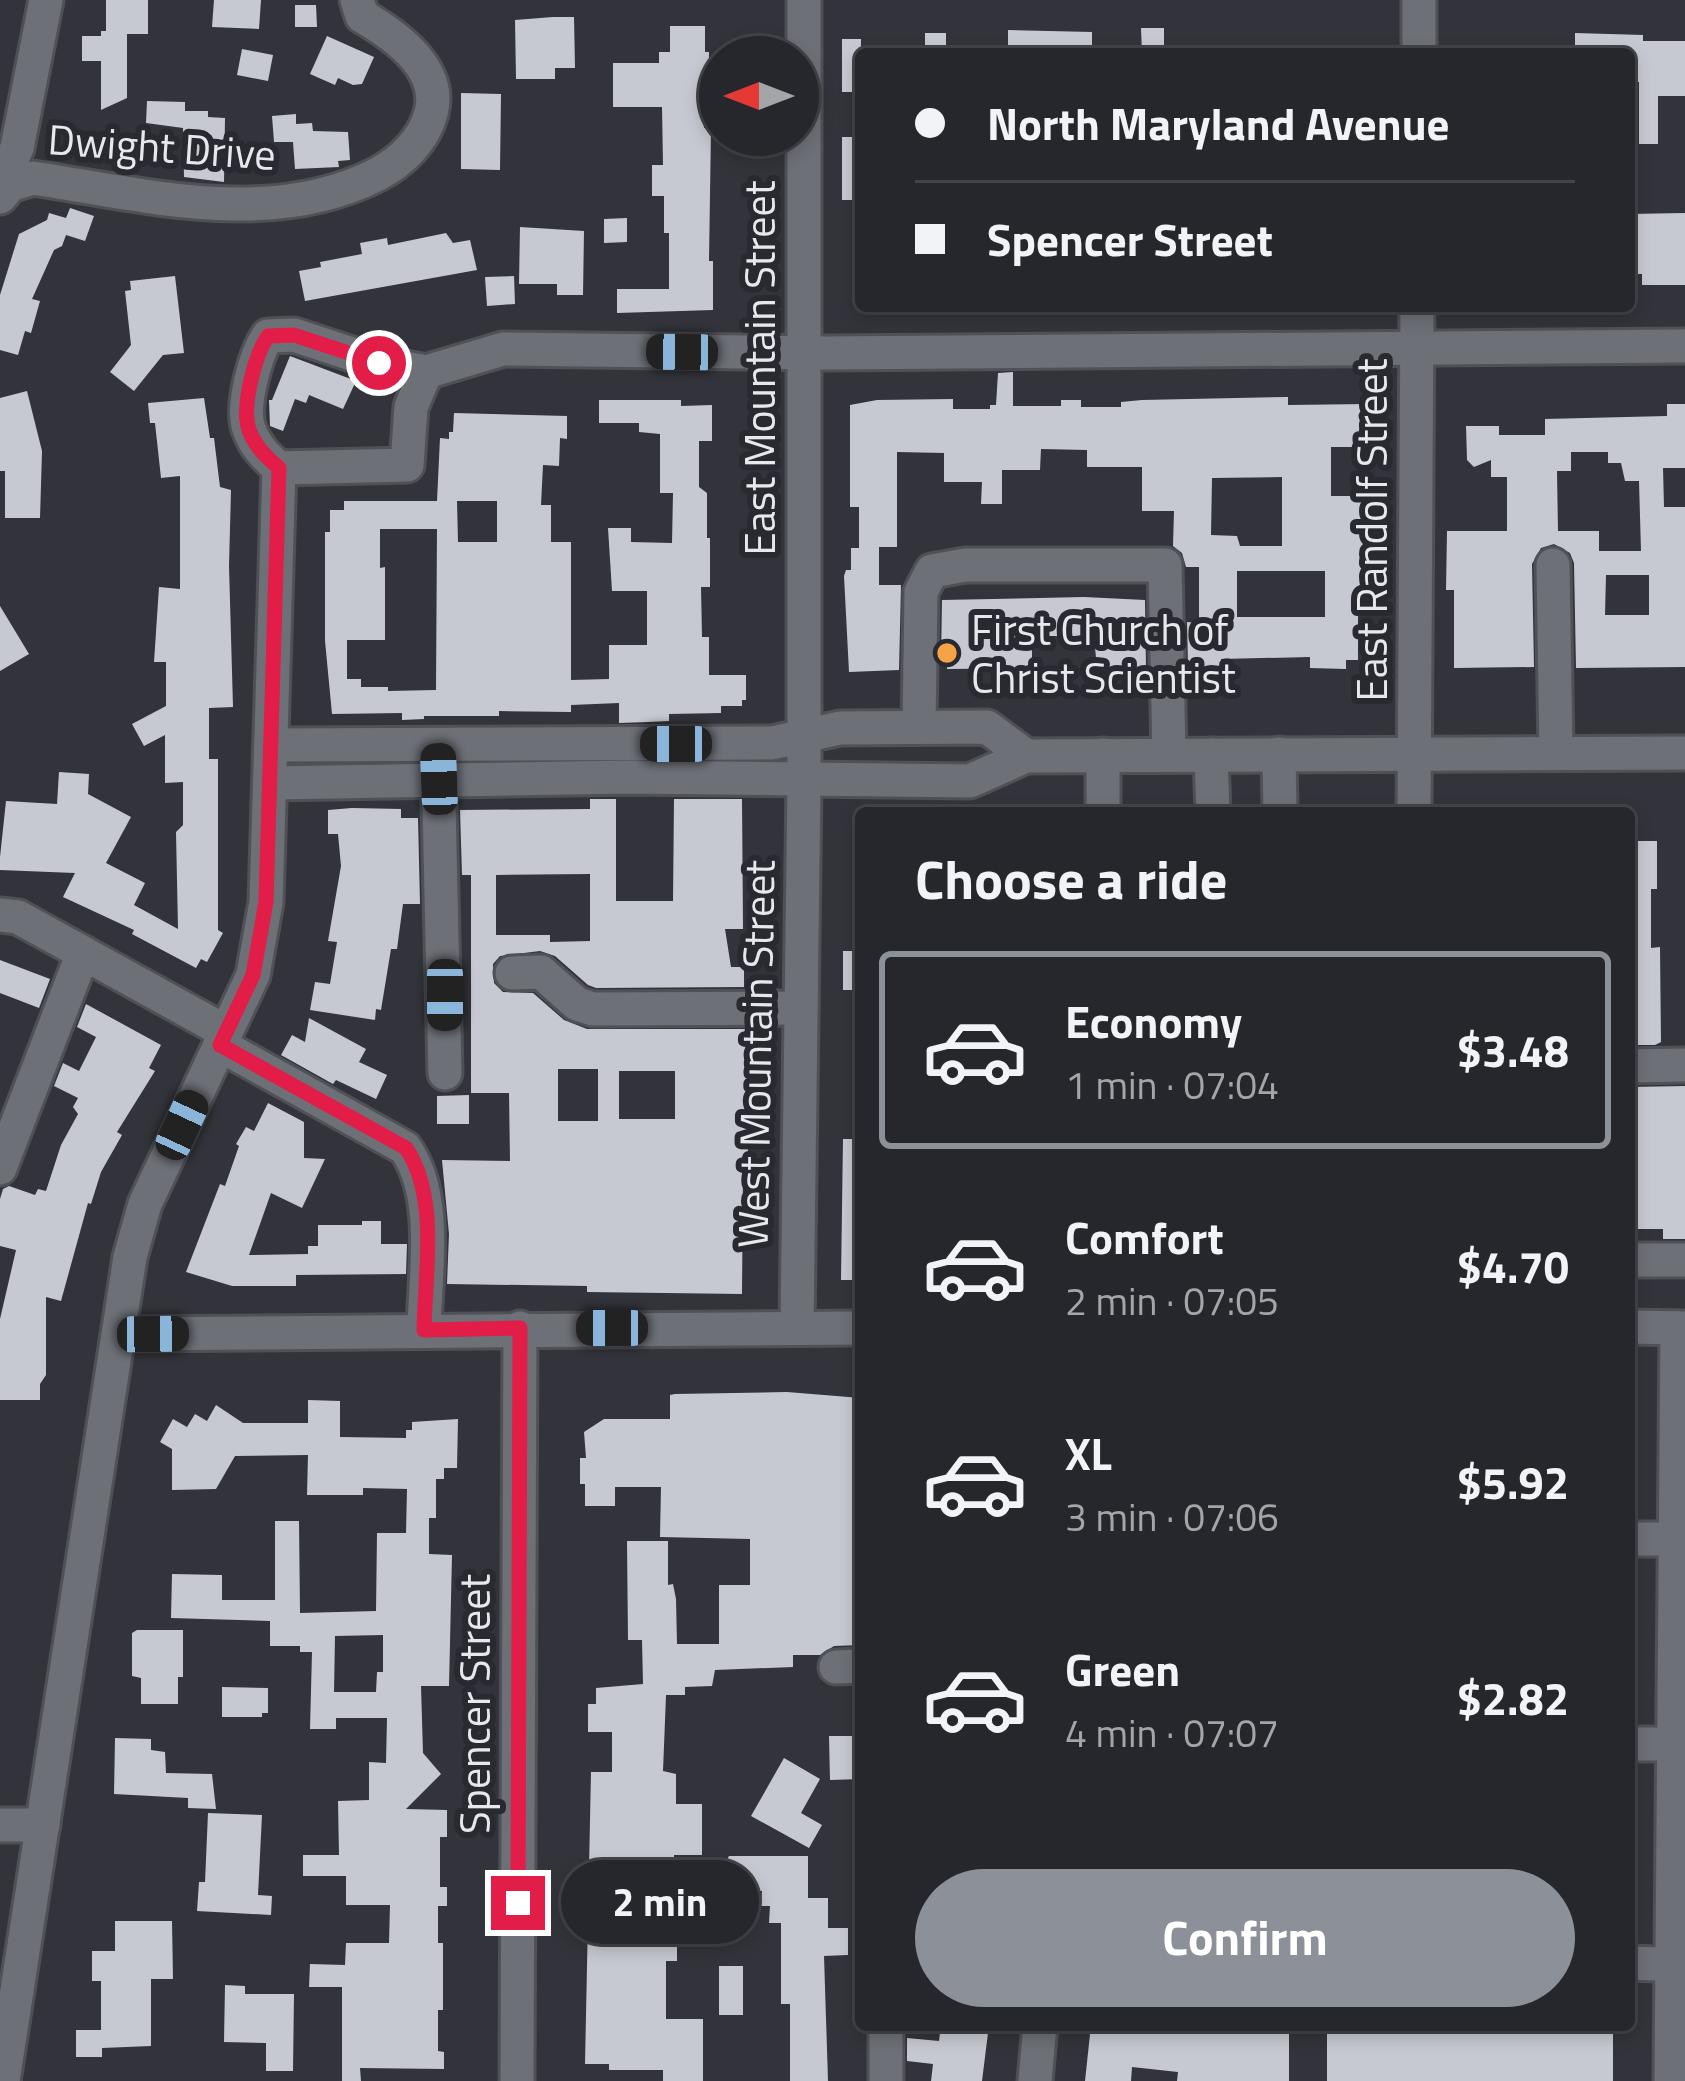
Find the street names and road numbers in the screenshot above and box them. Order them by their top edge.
street label: Dwight Drive [46,106,278,186]
street label: East Mountain Street [727,180,791,555]
street label: East Randolf Street [1339,358,1403,701]
street label: West Mountain Street [720,859,790,1249]
street label: Spencer Street [442,1574,506,1834]

